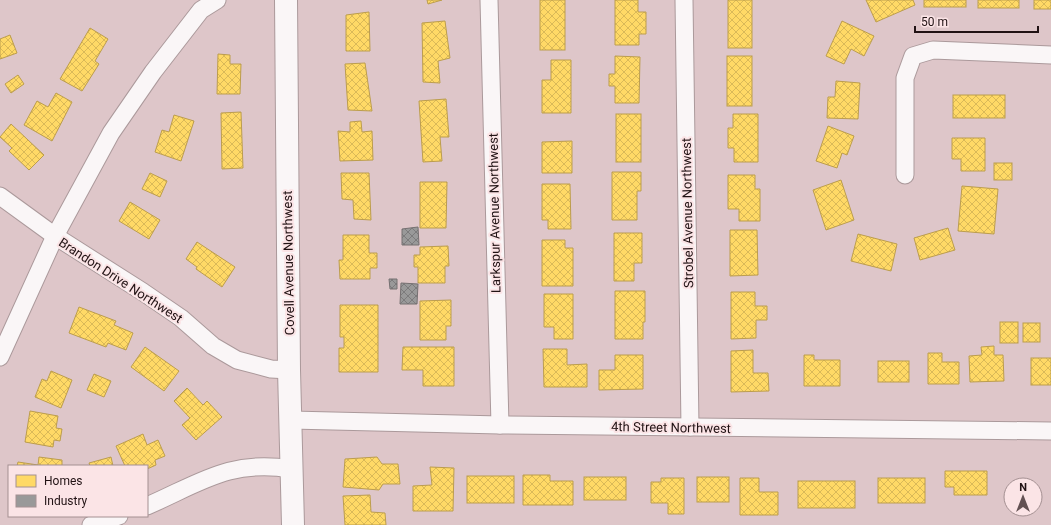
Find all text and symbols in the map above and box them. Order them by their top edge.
scale bar [915,8,1038,34]
text: 50 m [921,15,948,29]
street label: Larkspur Avenue Northwest [486,133,503,293]
street label: Strobel Avenue Northwest [679,138,696,288]
street label: Covell Avenue Northwest [280,191,297,335]
street label: Brandon Drive Northwest [56,235,185,326]
street label: 4th Street Northwest [611,419,731,436]
legend [8,465,148,517]
text: Homes [44,474,82,488]
north arrow [1003,477,1043,517]
text: N [1019,481,1027,494]
text: Industry [44,494,88,508]

